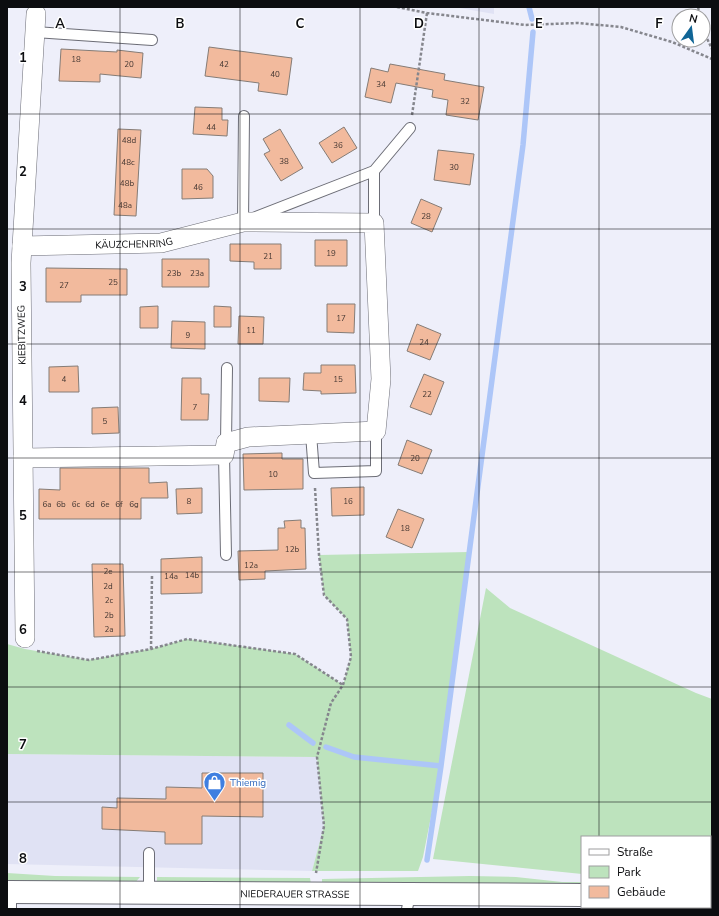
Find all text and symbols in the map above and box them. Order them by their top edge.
north arrow [671,8,711,48]
text: N [687,11,699,27]
text: A [55,15,65,33]
text: B [176,15,185,33]
text: C [296,15,305,33]
text: D [414,15,424,33]
text: E [535,15,543,33]
text: F [655,15,663,33]
text: 1 [19,49,27,67]
house number: 18 [71,54,81,65]
house number: 20 [124,59,134,70]
house number: 42 [219,59,229,70]
house number: 40 [270,69,280,80]
house number: 34 [376,79,386,90]
house number: 32 [460,96,470,107]
house number: 44 [206,122,216,133]
house number: 48d [122,135,136,146]
house number: 36 [333,140,343,151]
house number: 38 [279,156,289,167]
house number: 48c [121,157,135,168]
house number: 30 [449,162,459,173]
text: 2 [19,163,27,181]
house number: 48b [120,178,134,189]
house number: 46 [193,182,203,193]
house number: 48a [118,200,132,211]
house number: 28 [421,211,431,222]
street label: KÄUZCHENRING [95,234,174,252]
house number: 19 [326,248,336,259]
house number: 21 [263,251,273,262]
house number: 23b [167,268,181,279]
house number: 23a [190,268,204,279]
house number: 25 [108,277,118,288]
text: 3 [19,278,27,296]
house number: 27 [59,280,69,291]
street label: KIEBITZWEG [14,305,30,365]
house number: 17 [336,313,346,324]
house number: 11 [246,325,256,336]
house number: 9 [186,330,191,341]
house number: 24 [419,337,429,348]
house number: 4 [62,374,67,385]
house number: 15 [333,374,343,385]
house number: 22 [422,389,432,400]
text: 4 [19,392,27,410]
house number: 7 [193,402,198,413]
house number: 5 [103,416,108,427]
house number: 20 [410,453,420,464]
house number: 10 [268,469,278,480]
house number: 8 [187,496,192,507]
house number: 16 [343,496,353,507]
house number: 6a [42,499,52,510]
house number: 6b [56,499,66,510]
house number: 6c [72,499,81,510]
house number: 6d [85,499,95,510]
house number: 6e [100,499,110,510]
house number: 6f [115,499,123,510]
house number: 6g [129,499,139,510]
text: 5 [19,507,27,525]
house number: 18 [400,523,410,534]
house number: 12b [285,544,299,555]
house number: 12a [244,560,258,571]
house number: 2e [103,566,113,577]
house number: 14b [185,570,199,581]
house number: 14a [164,571,178,582]
house number: 2d [103,581,113,592]
house number: 2c [105,595,114,606]
house number: 2b [104,610,114,621]
text: 6 [19,621,27,639]
house number: 2a [104,624,114,635]
text: 7 [19,736,27,754]
shop icon: Thiemig [201,769,227,802]
place label: Thiemig [230,776,266,790]
legend [581,836,711,908]
text: Straße [617,844,653,860]
text: 8 [19,850,27,868]
text: Park [617,864,642,880]
text: Gebäude [617,884,666,900]
street label: NIEDERAUER STRASSE [240,887,350,902]

